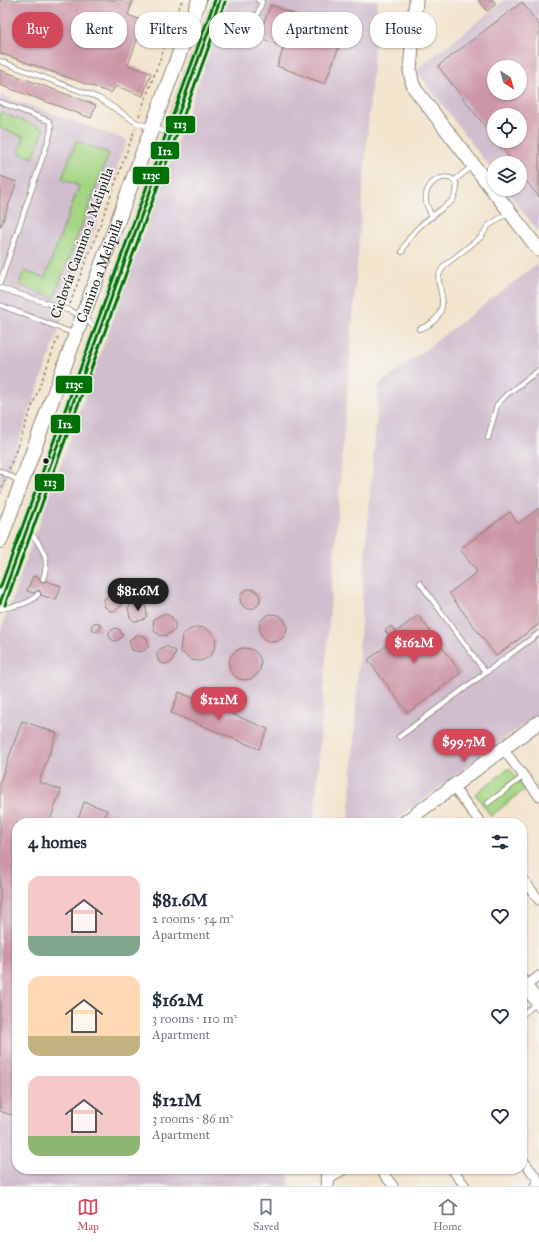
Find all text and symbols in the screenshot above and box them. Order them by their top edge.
chip: Buy [12,12,63,48]
chip: Rent [71,12,127,48]
chip: Filters [135,12,201,48]
chip: New [209,12,264,48]
chip: Apartment [272,12,362,48]
chip: House [370,12,436,48]
north arrow [487,60,527,100]
map controls [487,60,527,196]
button: locate [487,108,527,148]
line badge: 113 [165,115,196,134]
text: 113 [173,118,187,132]
line badge: I12 [150,141,180,160]
text: I12 [158,145,173,158]
button: layers [487,156,527,196]
street label: Ciclovía Camino a Melipilla [47,165,117,321]
line badge: 113c [132,166,170,185]
text: 113c [142,169,160,183]
street label: Camino a Melipilla [73,217,127,325]
line badge: 113c [55,375,93,394]
text: 113c [65,378,83,392]
line badge: I12 [50,414,81,434]
text: I12 [58,418,73,431]
unlabelled marker [41,456,51,466]
line badge: 113 [34,473,65,492]
text: 113 [43,476,57,490]
pin: $81.6M [105,578,171,612]
text: $81.6M [117,583,159,599]
pin: $162M [386,630,442,664]
text: $162M [394,635,434,651]
pin: $121M [191,687,247,721]
text: $121M [200,692,238,708]
pin: $99.7M [431,729,497,763]
text: $99.7M [442,734,486,750]
icon: filters [489,831,511,853]
text: 4 homes [28,832,87,853]
text: $81.6M [152,890,208,911]
icon: home [60,892,108,940]
icon: heart [489,905,511,927]
text: 2 rooms · 54 m² [152,911,234,927]
text: Apartment [152,927,210,943]
text: $162M [152,990,204,1011]
icon: home [60,992,108,1040]
icon: heart [489,1005,511,1027]
text: 3 rooms · 110 m² [152,1011,237,1027]
text: Apartment [152,1027,210,1043]
text: $121M [152,1090,202,1111]
icon: home [60,1092,108,1140]
icon: heart [489,1105,511,1127]
text: 3 rooms · 86 m² [152,1111,233,1127]
text: Apartment [152,1127,210,1143]
tab: Map [77,1196,99,1233]
tab: Saved [253,1196,279,1233]
tab: Home [433,1196,462,1233]

